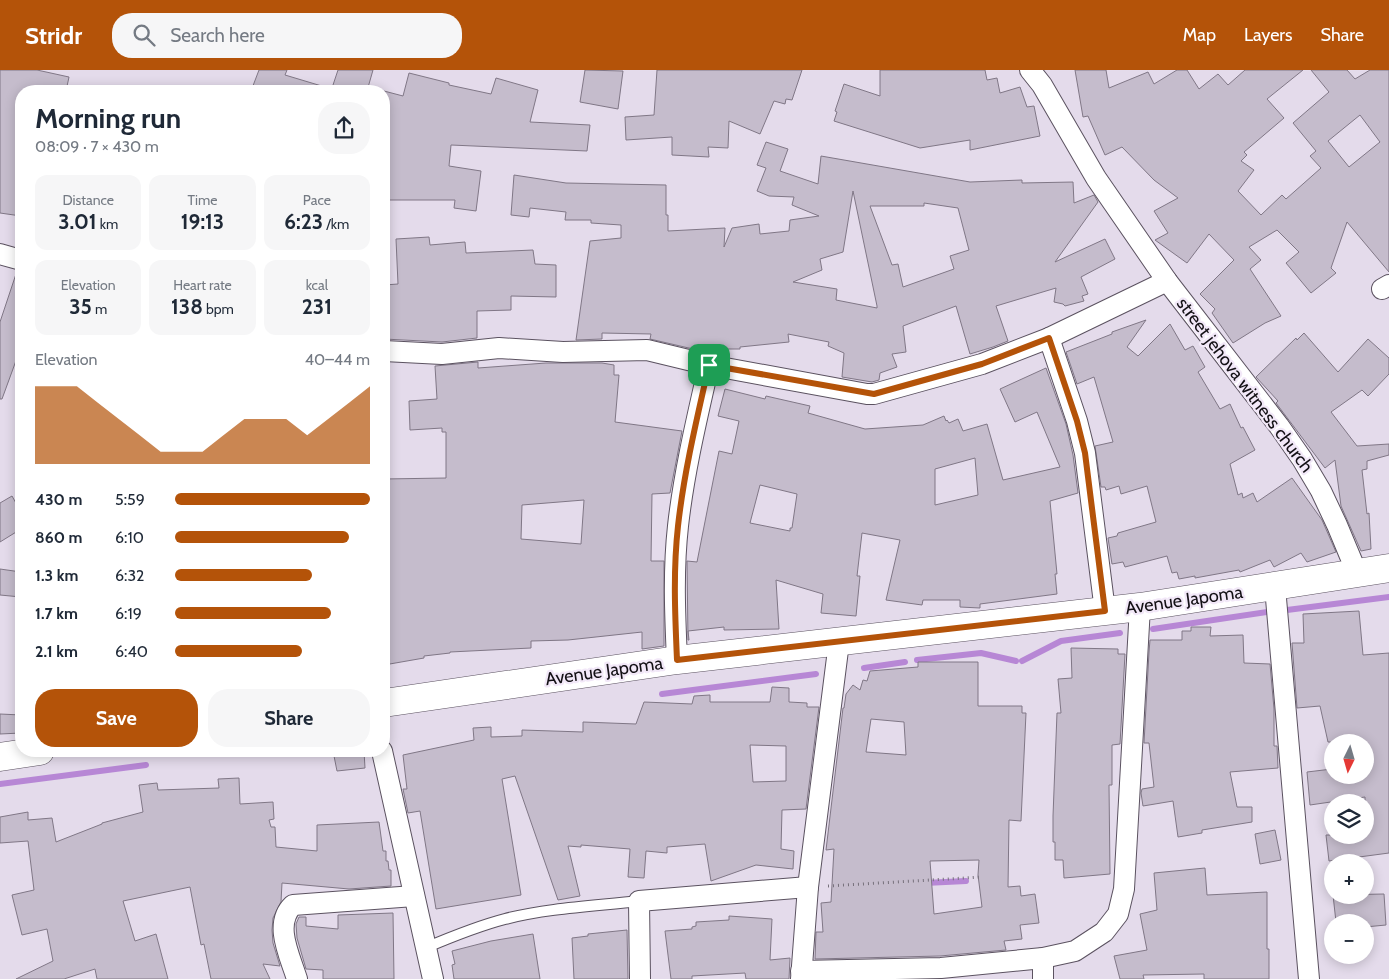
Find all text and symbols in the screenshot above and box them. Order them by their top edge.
search box [112,13,462,58]
text: Stridr [25,21,82,50]
icon: search [130,21,158,49]
text: Search here [170,24,265,47]
text: Map [1183,24,1216,46]
text: Layers [1244,24,1293,46]
text: Share [1321,24,1364,46]
text: Morning run [35,101,181,135]
button: share [318,102,370,154]
text: 08:09 · 7 × 430 m [35,137,159,156]
text: Distance [62,191,114,209]
text: Time [188,191,217,209]
text: Pace [303,191,331,209]
text: 3.01 [58,209,97,234]
text: 19:13 [181,209,224,234]
text: 6:23 [284,209,323,234]
text: km [97,215,118,233]
text: /km [323,215,349,233]
text: Elevation [61,276,116,294]
text: Heart rate [173,276,232,294]
text: kcal [306,276,328,294]
street label: street jehova witness church [1172,293,1318,477]
text: 35 [69,294,92,319]
text: 138 [171,294,203,319]
text: 231 [302,294,332,319]
text: m [92,300,107,318]
text: bpm [203,300,234,318]
pin [688,344,730,386]
text: Elevation [35,350,98,369]
text: 40–44 m [305,350,370,369]
icon: arrive [695,351,723,379]
text: 430 m [35,490,82,509]
text: 5:59 [115,490,145,509]
text: 860 m [35,528,82,547]
text: 6:10 [115,528,144,547]
text: 1.3 km [35,566,78,585]
text: 6:32 [115,566,144,585]
street label: Avenue Japoma [1124,581,1245,619]
text: 1.7 km [35,604,78,623]
text: 6:19 [115,604,142,623]
text: 2.1 km [35,642,78,661]
text: 6:40 [115,642,148,661]
street label: Avenue Japoma [544,652,665,690]
button: Save [35,689,198,747]
button: Share [208,689,370,747]
north arrow [1324,734,1374,784]
map controls [1324,734,1374,964]
button: layers [1324,794,1374,844]
button: + [1324,854,1374,904]
button: − [1324,914,1374,964]

